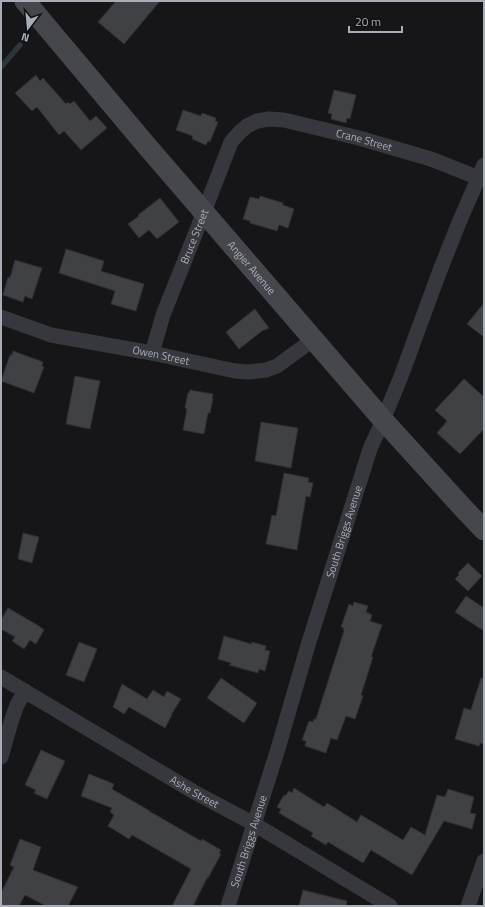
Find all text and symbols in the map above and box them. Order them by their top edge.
north arrow [8,8,48,48]
scale bar [349,8,402,34]
text: 20 m [355,12,381,31]
text: N [19,29,31,46]
street label: Crane Street [334,125,394,155]
street label: Bruce Street [176,207,212,266]
street label: Angier Avenue [224,237,280,299]
street label: Owen Street [131,342,191,369]
street label: South Briggs Avenue [322,483,366,580]
street label: Ashe Street [167,771,222,812]
street label: South Briggs Avenue [226,793,271,889]

